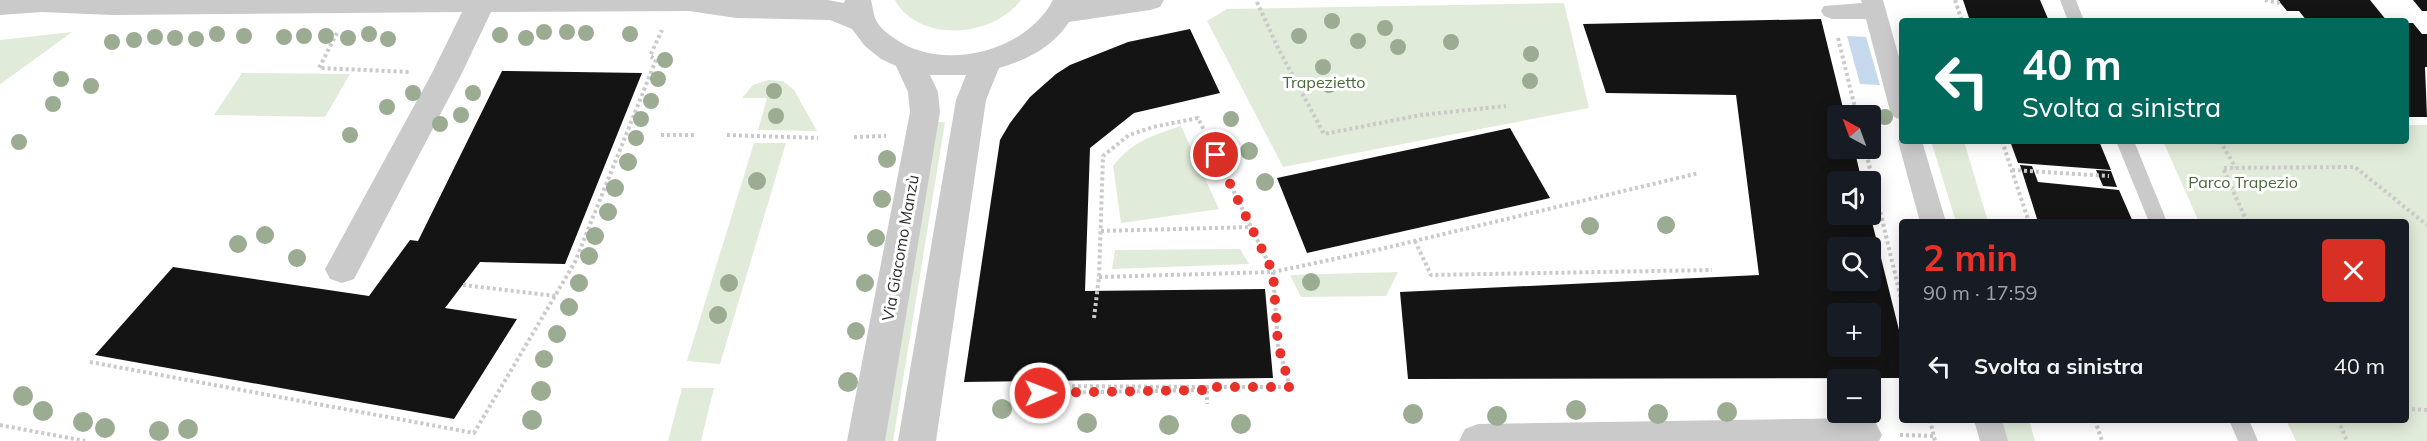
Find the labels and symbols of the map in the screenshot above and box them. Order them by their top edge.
park label: Trapezietto [1283,72,1365,92]
north arrow [1827,105,1881,159]
pin [1190,129,1241,180]
park label: Parco Trapezio [2188,172,2298,192]
street label: Via Giacomo Manzù [877,173,923,323]
position arrow [1008,361,1072,425]

